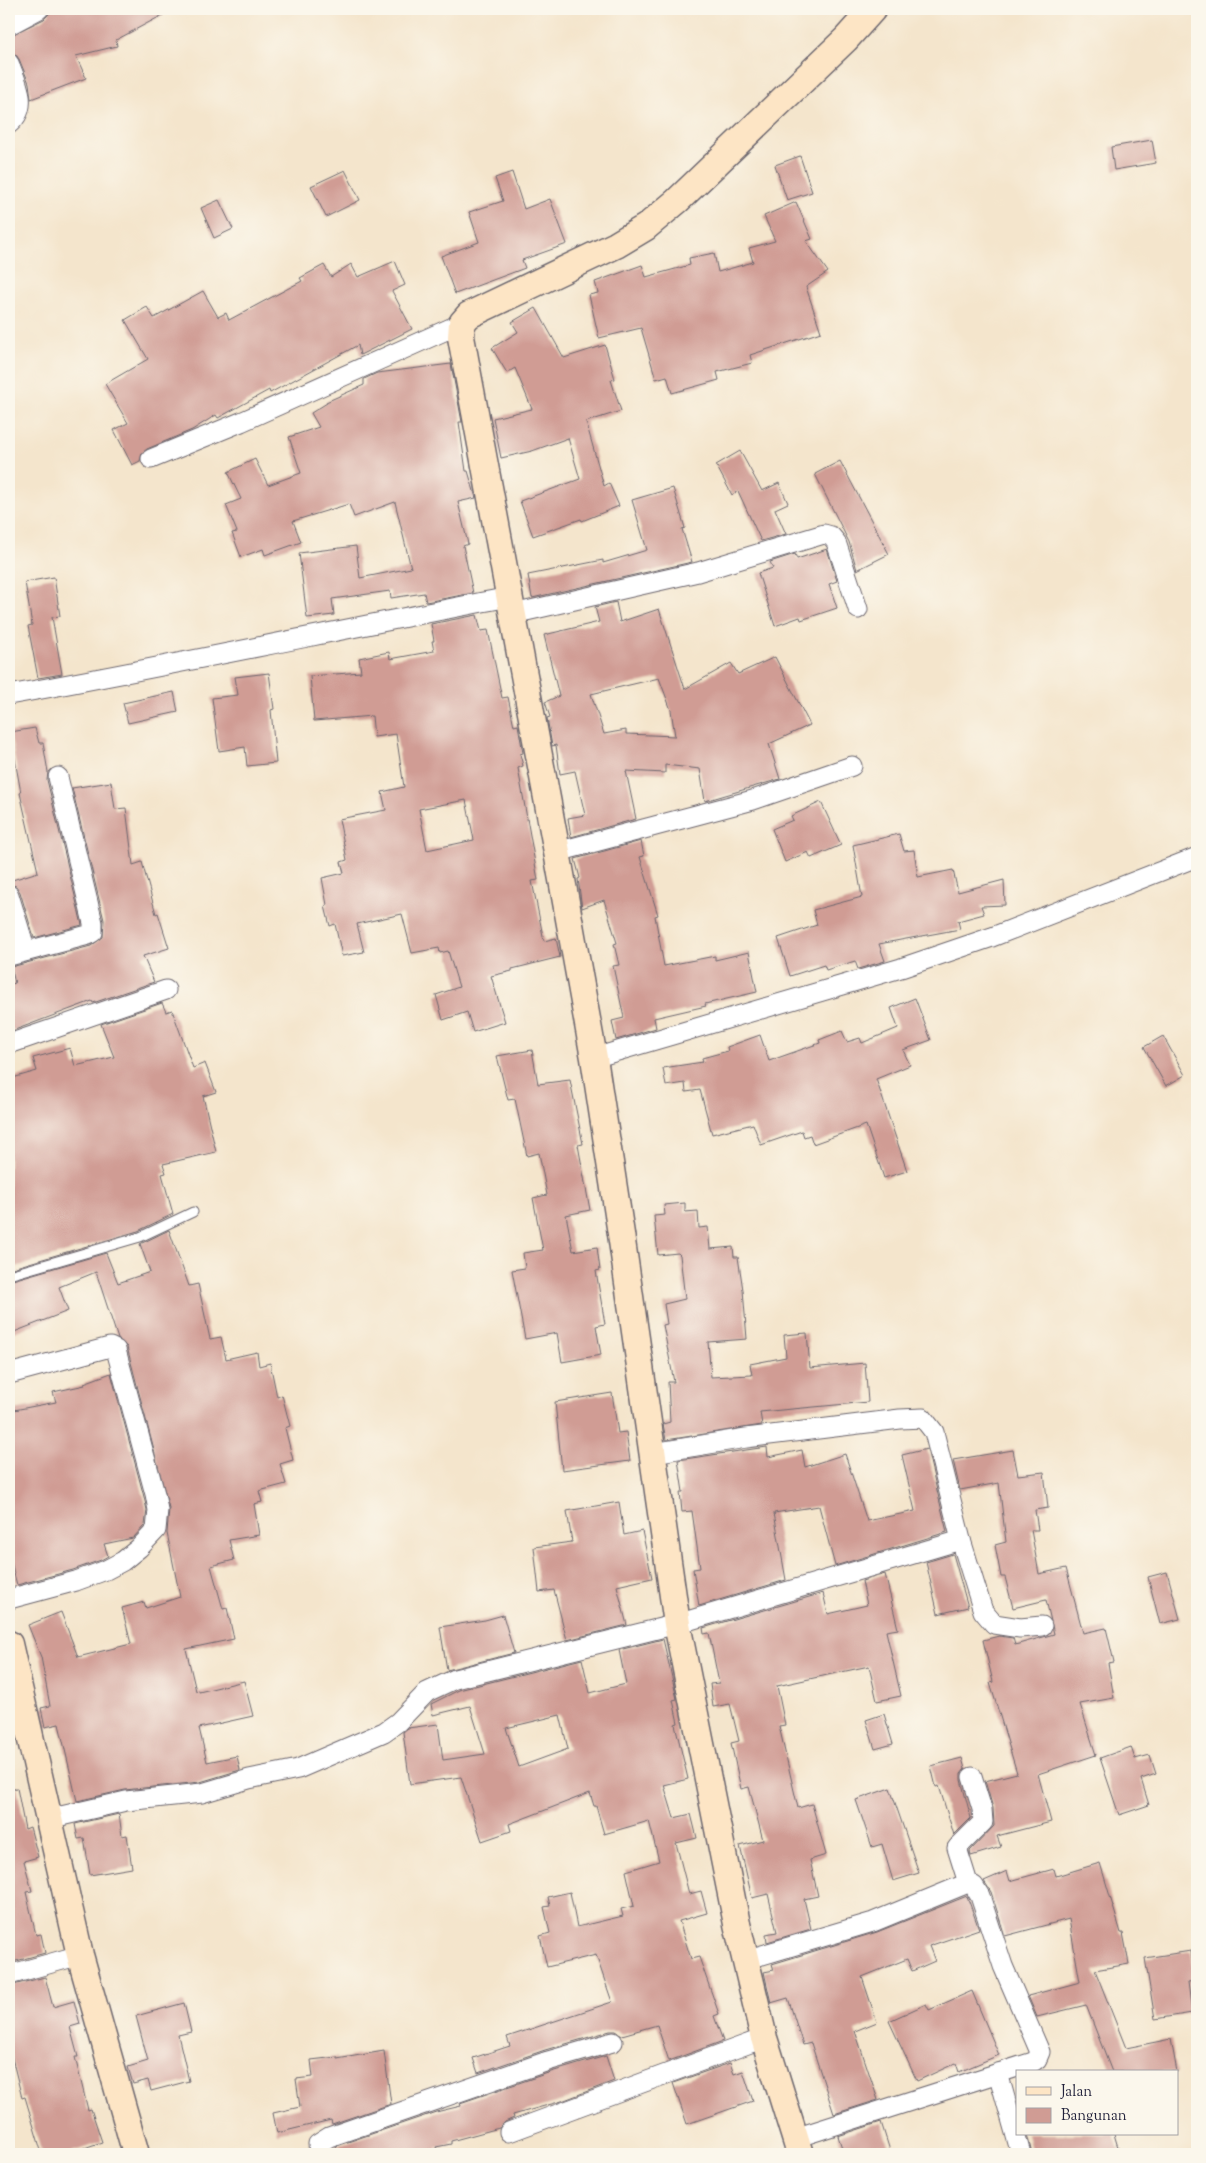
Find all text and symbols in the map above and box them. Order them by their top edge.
legend [1016,2070,1178,2136]
text: Jalan [1060,2082,1092,2103]
text: Bangunan [1061,2106,1127,2127]

